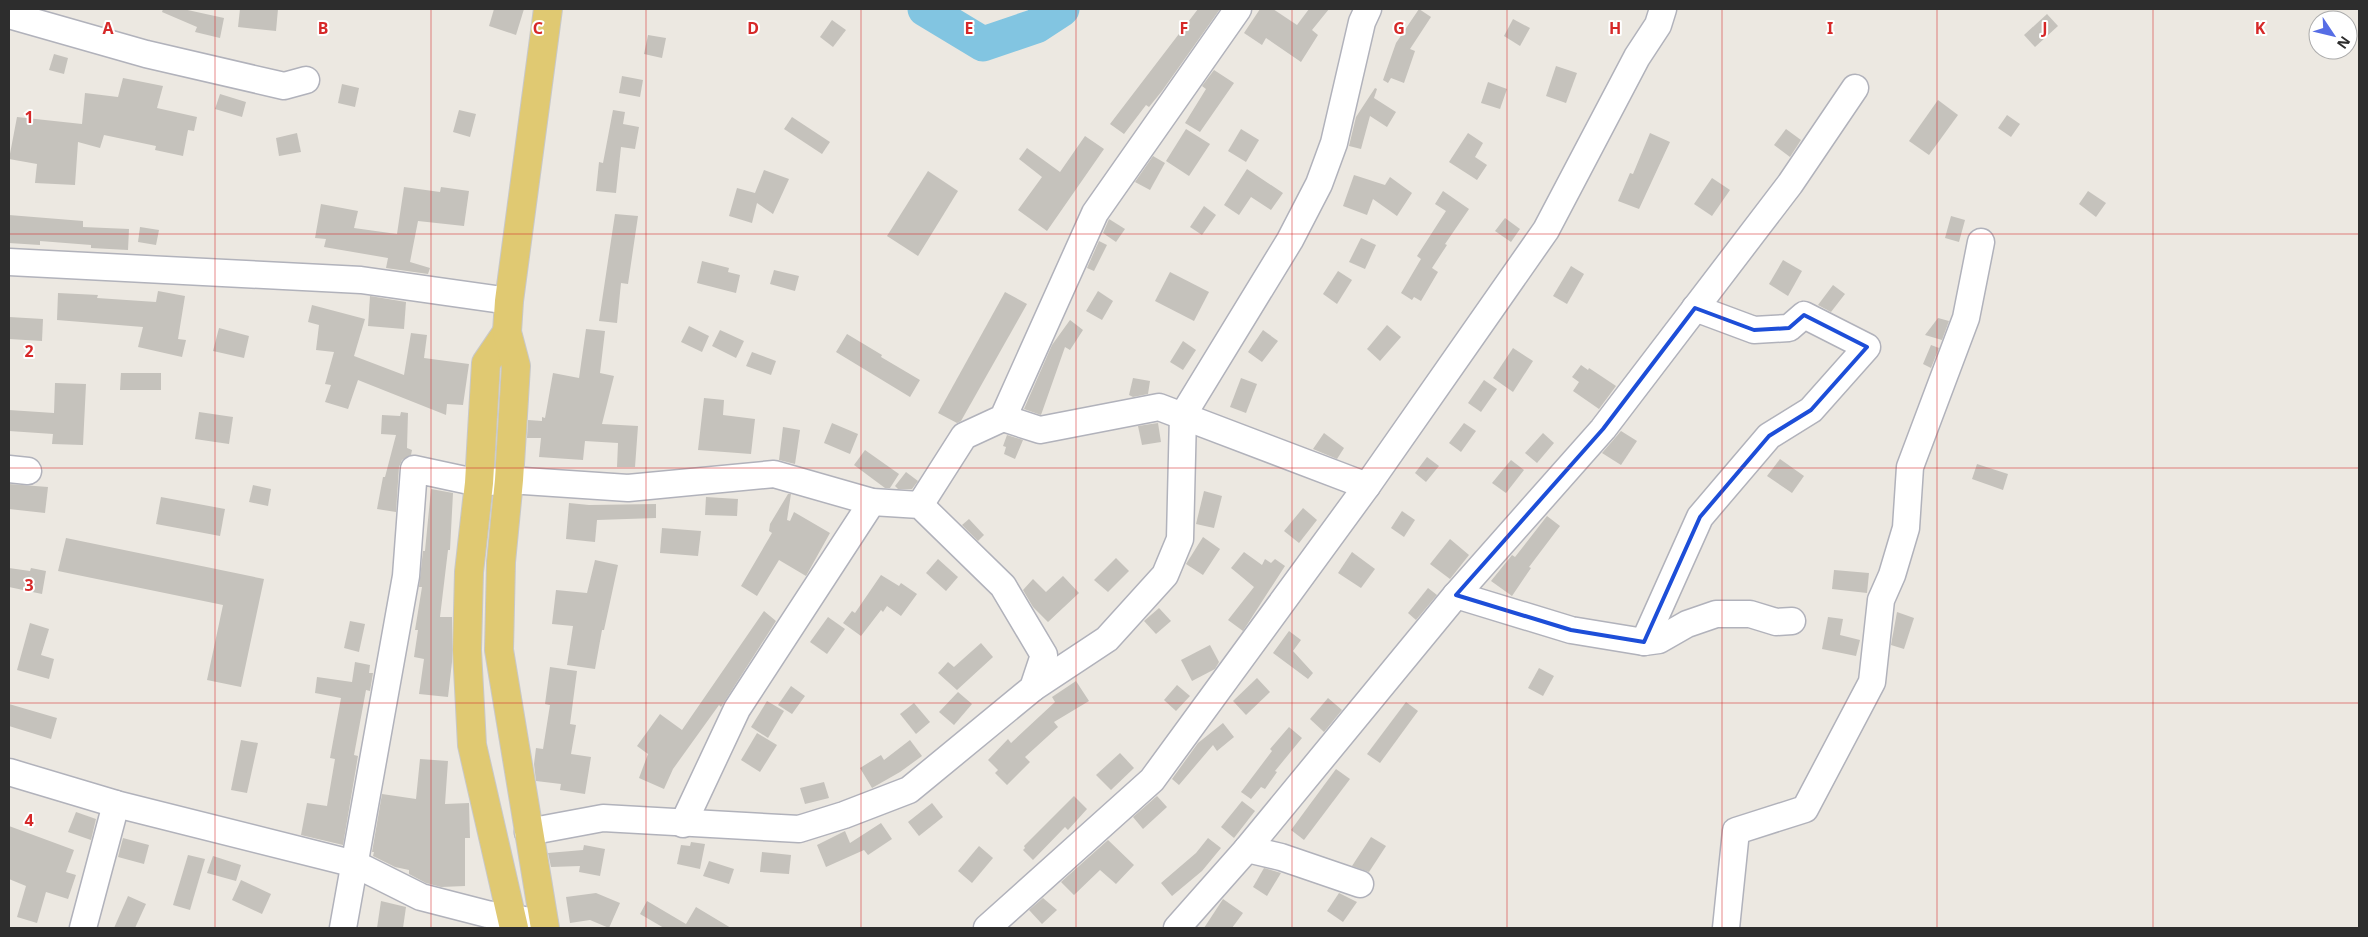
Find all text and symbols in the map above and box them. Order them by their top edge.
north arrow [2308,10,2358,60]
text: A [102,17,114,39]
text: B [318,17,328,39]
text: C [533,17,543,39]
text: D [747,17,759,39]
text: E [965,17,974,39]
text: F [1180,17,1188,39]
text: G [1393,17,1405,39]
text: H [1609,17,1621,39]
text: I [1827,17,1833,39]
text: J [2040,17,2048,39]
text: K [2255,17,2266,39]
text: N [2333,33,2355,53]
text: 1 [24,106,34,128]
text: 2 [24,340,34,362]
text: 3 [24,574,34,596]
text: 4 [24,809,34,831]

